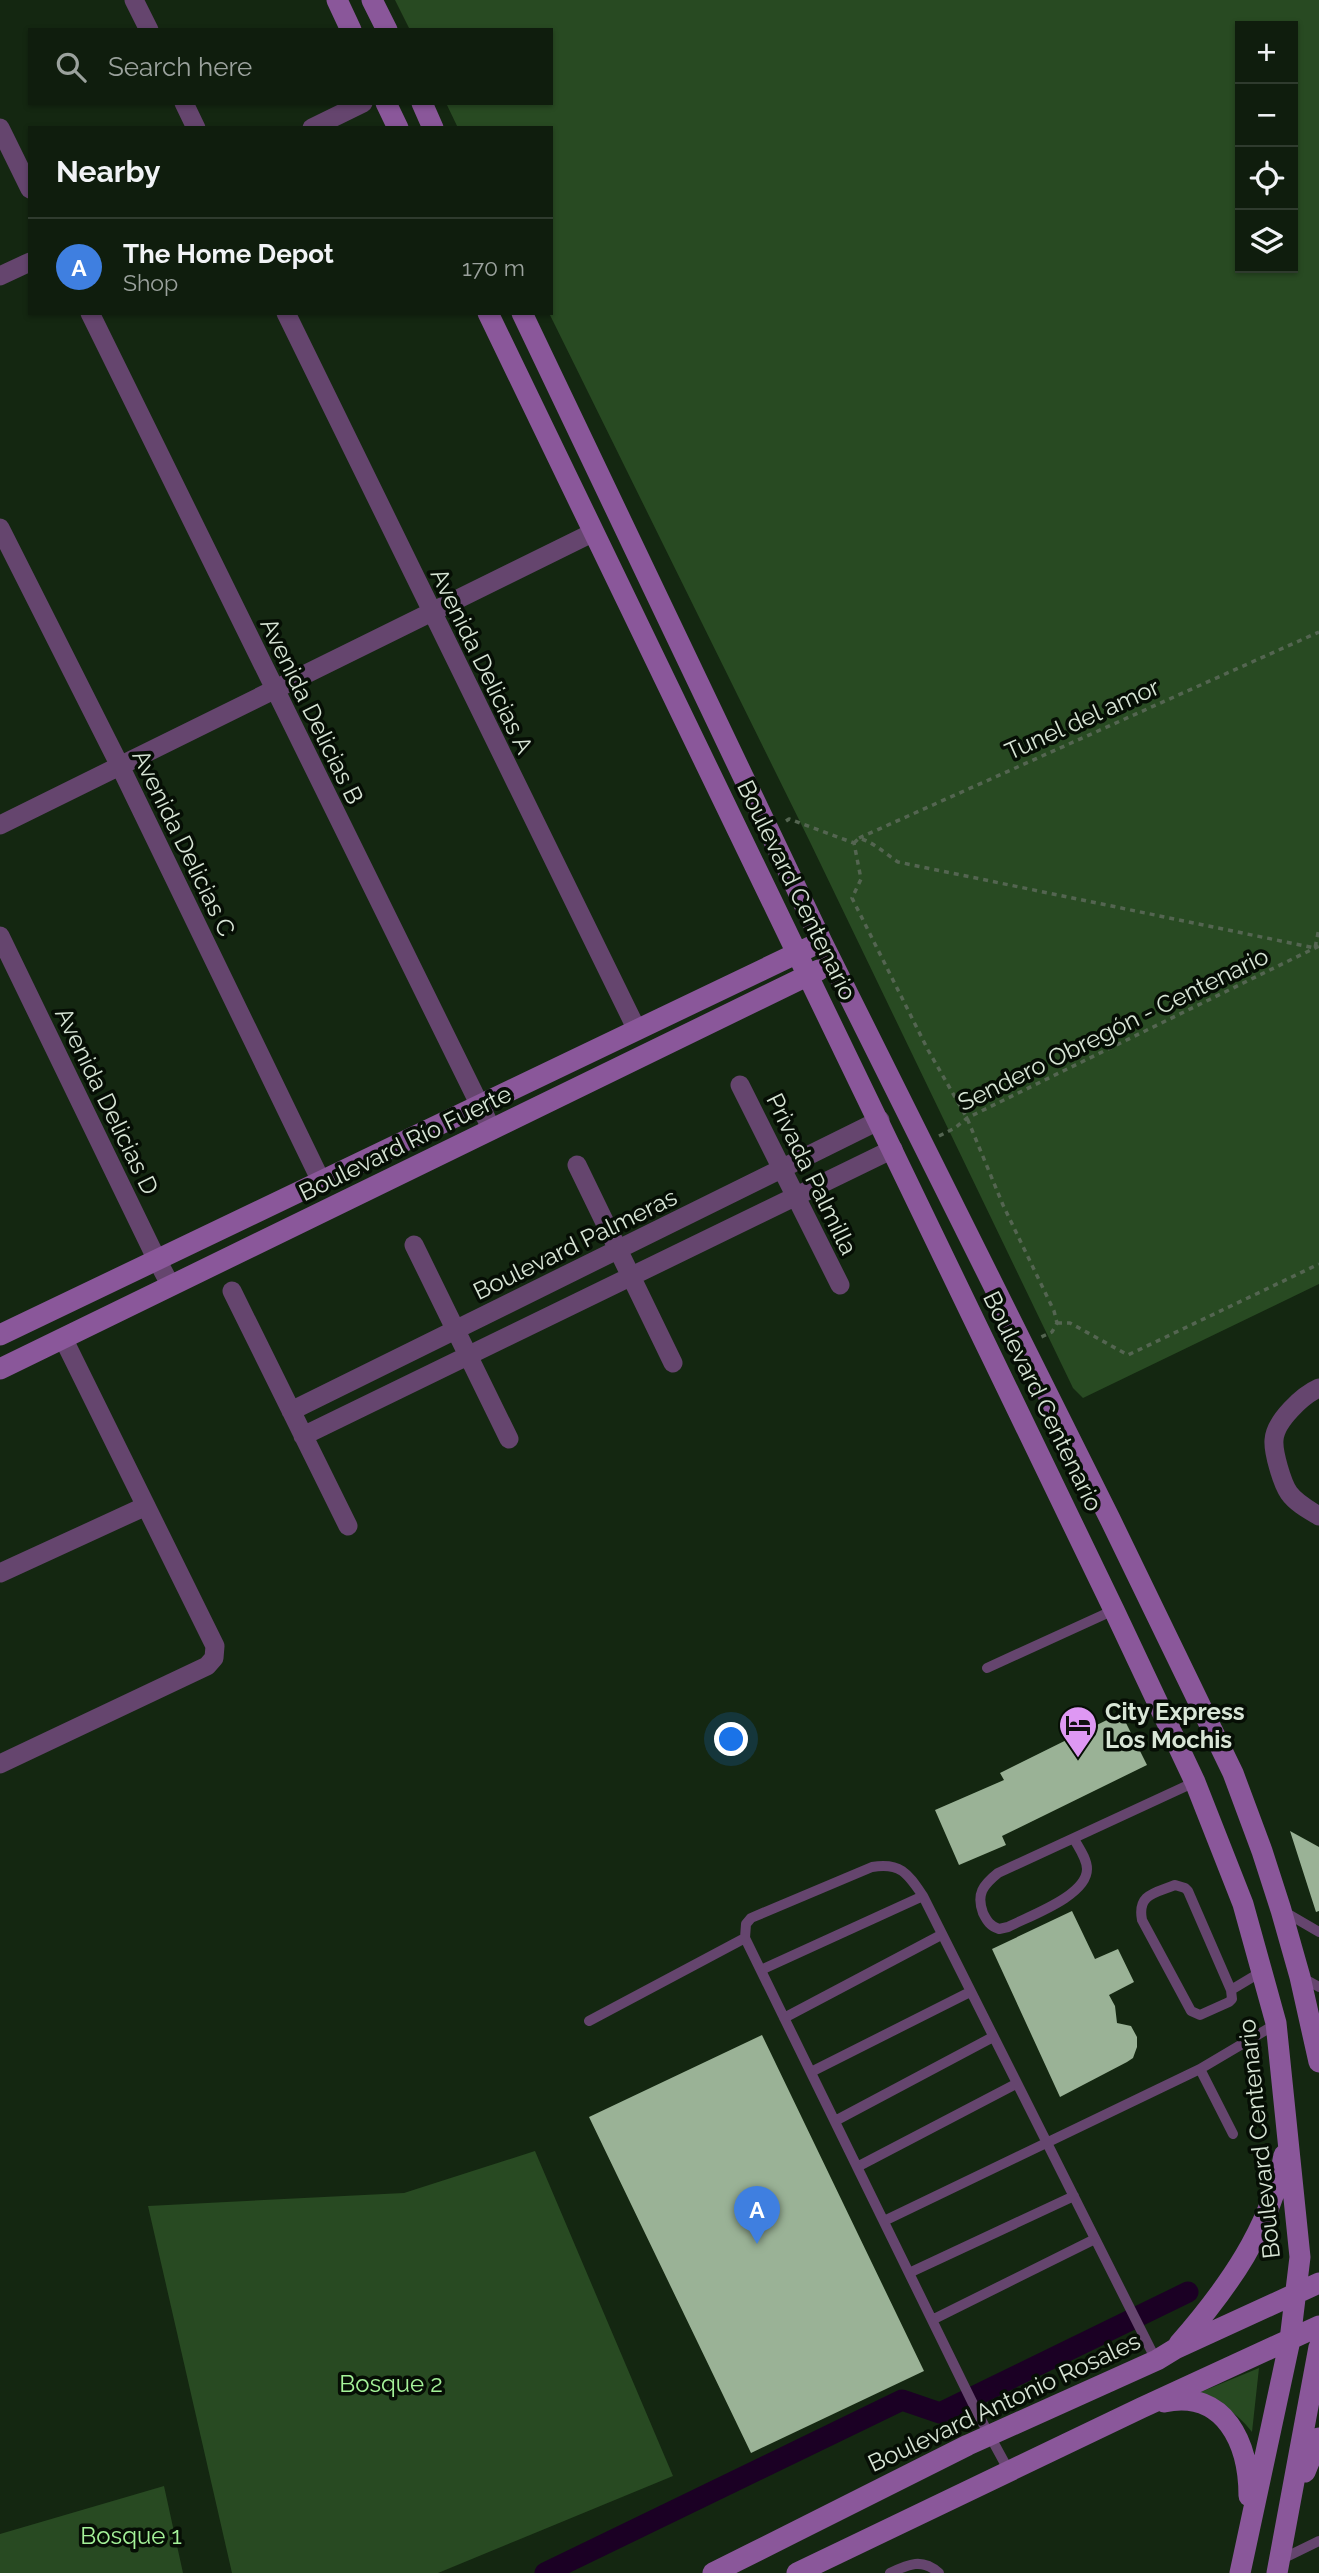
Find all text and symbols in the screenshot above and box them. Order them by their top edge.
map controls [1235,21,1298,273]
button: + [1235,21,1298,84]
search box [28,28,553,105]
icon: search [52,48,90,86]
text: Search here [108,52,252,82]
button: − [1235,84,1298,147]
button: locate [1235,147,1298,210]
text: Nearby [56,154,160,189]
button: layers [1235,210,1298,273]
text: The Home Depot [123,239,334,269]
text: A [71,254,87,281]
text: 170 m [462,254,525,281]
text: Shop [123,269,178,296]
street label: Avenida Delicias A [424,563,540,759]
street label: Avenida Delicias B [254,613,370,809]
street label: Tunel del amor [1000,672,1164,766]
street label: Avenida Delicias C [126,745,242,941]
street label: Boulevard Centenario [731,775,863,1005]
street label: Sendero Obregón - Centenario [953,941,1273,1117]
street label: Avenida Delicias D [49,1003,165,1199]
street label: Boulevard Río Fuerte [294,1079,516,1207]
street label: Privada Palmilla [760,1089,864,1259]
street label: Boulevard Palmeras [468,1182,682,1306]
street label: Boulevard Centenario [977,1286,1109,1516]
place label: City Express Los Mochis [1105,1697,1245,1754]
hotel icon: City Express Los Mochis [1057,1704,1099,1759]
your location [714,1722,748,1756]
street label: Boulevard Centenario [1232,2018,1286,2260]
pin: A [734,2186,780,2244]
street label: Boulevard Antonio Rosales [863,2326,1145,2478]
park label: Bosque 2 [339,2369,443,2398]
park label: Bosque 1 [80,2521,182,2550]

